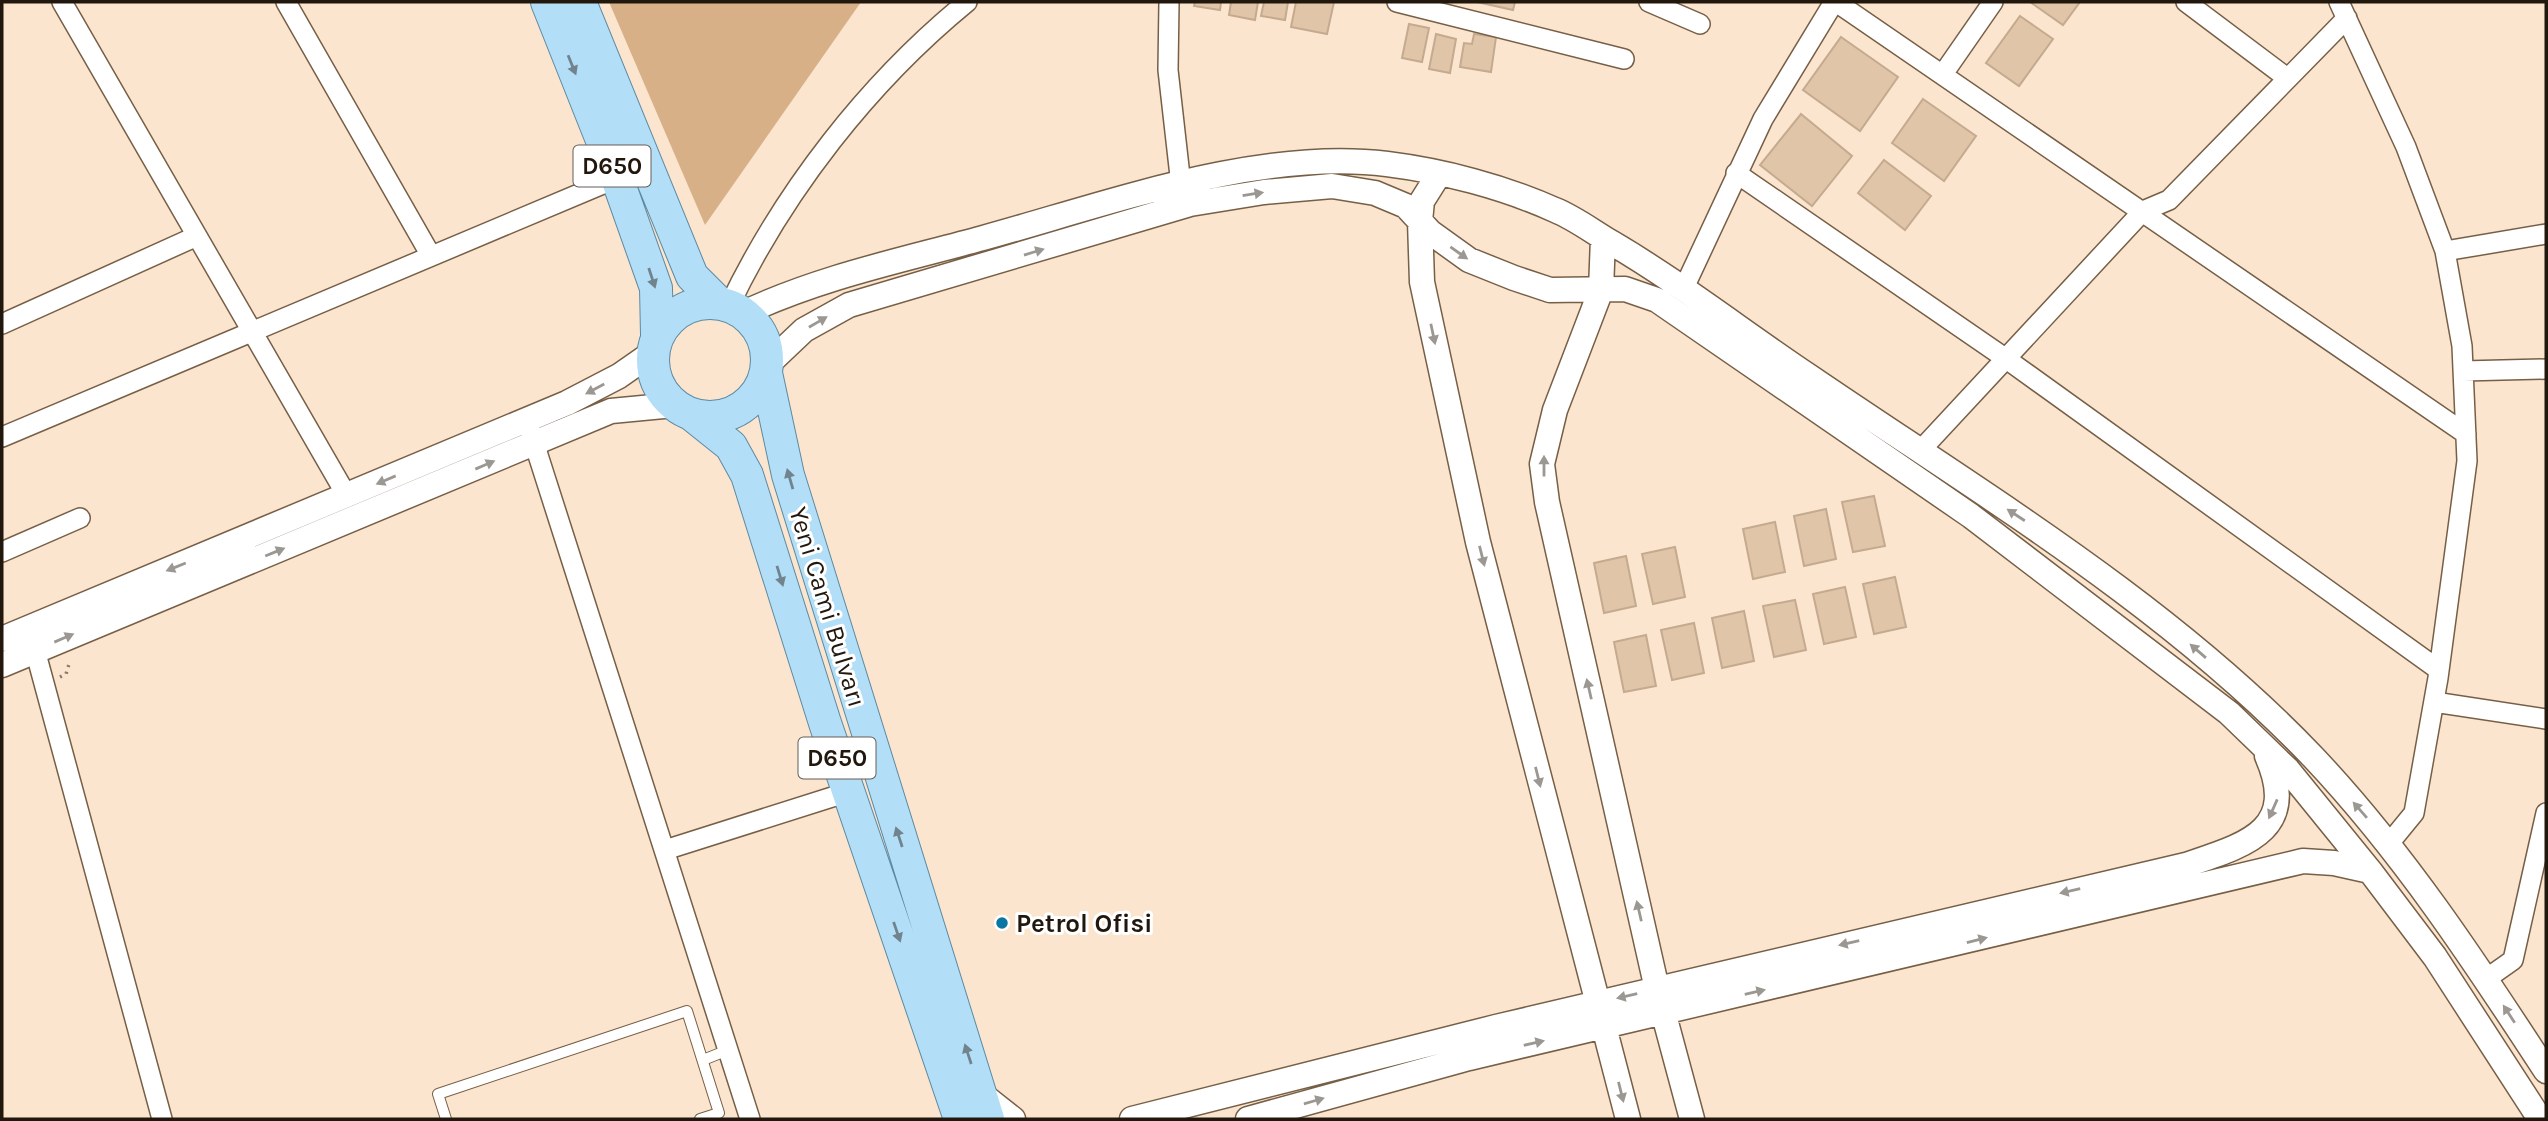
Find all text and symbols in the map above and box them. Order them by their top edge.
one-way arrow [567,55,578,76]
road number: D650 [574,146,650,186]
one-way arrow [1242,188,1264,199]
one-way arrow [1023,246,1044,256]
one-way arrow [1450,246,1468,260]
one-way arrow [647,268,658,289]
one-way arrow [809,316,828,328]
one-way arrow [1428,323,1439,345]
one-way arrow [585,383,605,395]
one-way arrow [1538,455,1550,477]
one-way arrow [475,459,496,470]
one-way arrow [784,468,794,489]
one-way arrow [376,475,397,486]
street label: Yeni Cami Bulvarı [782,503,873,711]
one-way arrow [2007,508,2025,522]
one-way arrow [265,546,286,557]
one-way arrow [1477,546,1487,567]
one-way arrow [165,561,186,572]
one-way arrow [775,566,785,587]
one-way arrow [54,632,75,643]
one-way arrow [2190,644,2207,659]
one-way arrow [1584,678,1595,700]
road number: D650 [798,738,876,778]
one-way arrow [1533,766,1544,788]
one-way arrow [2267,799,2279,819]
one-way arrow [2353,802,2368,819]
one-way arrow [894,826,904,847]
one-way arrow [2059,886,2081,897]
one-way arrow [1634,900,1645,922]
place label: Petrol Ofisi [1016,908,1153,939]
marker: Petrol Ofisi [994,915,1010,931]
one-way arrow [892,921,903,942]
one-way arrow [1966,934,1988,945]
one-way arrow [1838,938,1860,949]
one-way arrow [1744,986,1766,997]
one-way arrow [1616,991,1638,1002]
one-way arrow [2503,1004,2516,1023]
one-way arrow [1523,1037,1545,1048]
one-way arrow [962,1043,973,1064]
one-way arrow [1616,1081,1627,1103]
one-way arrow [1304,1096,1325,1106]

